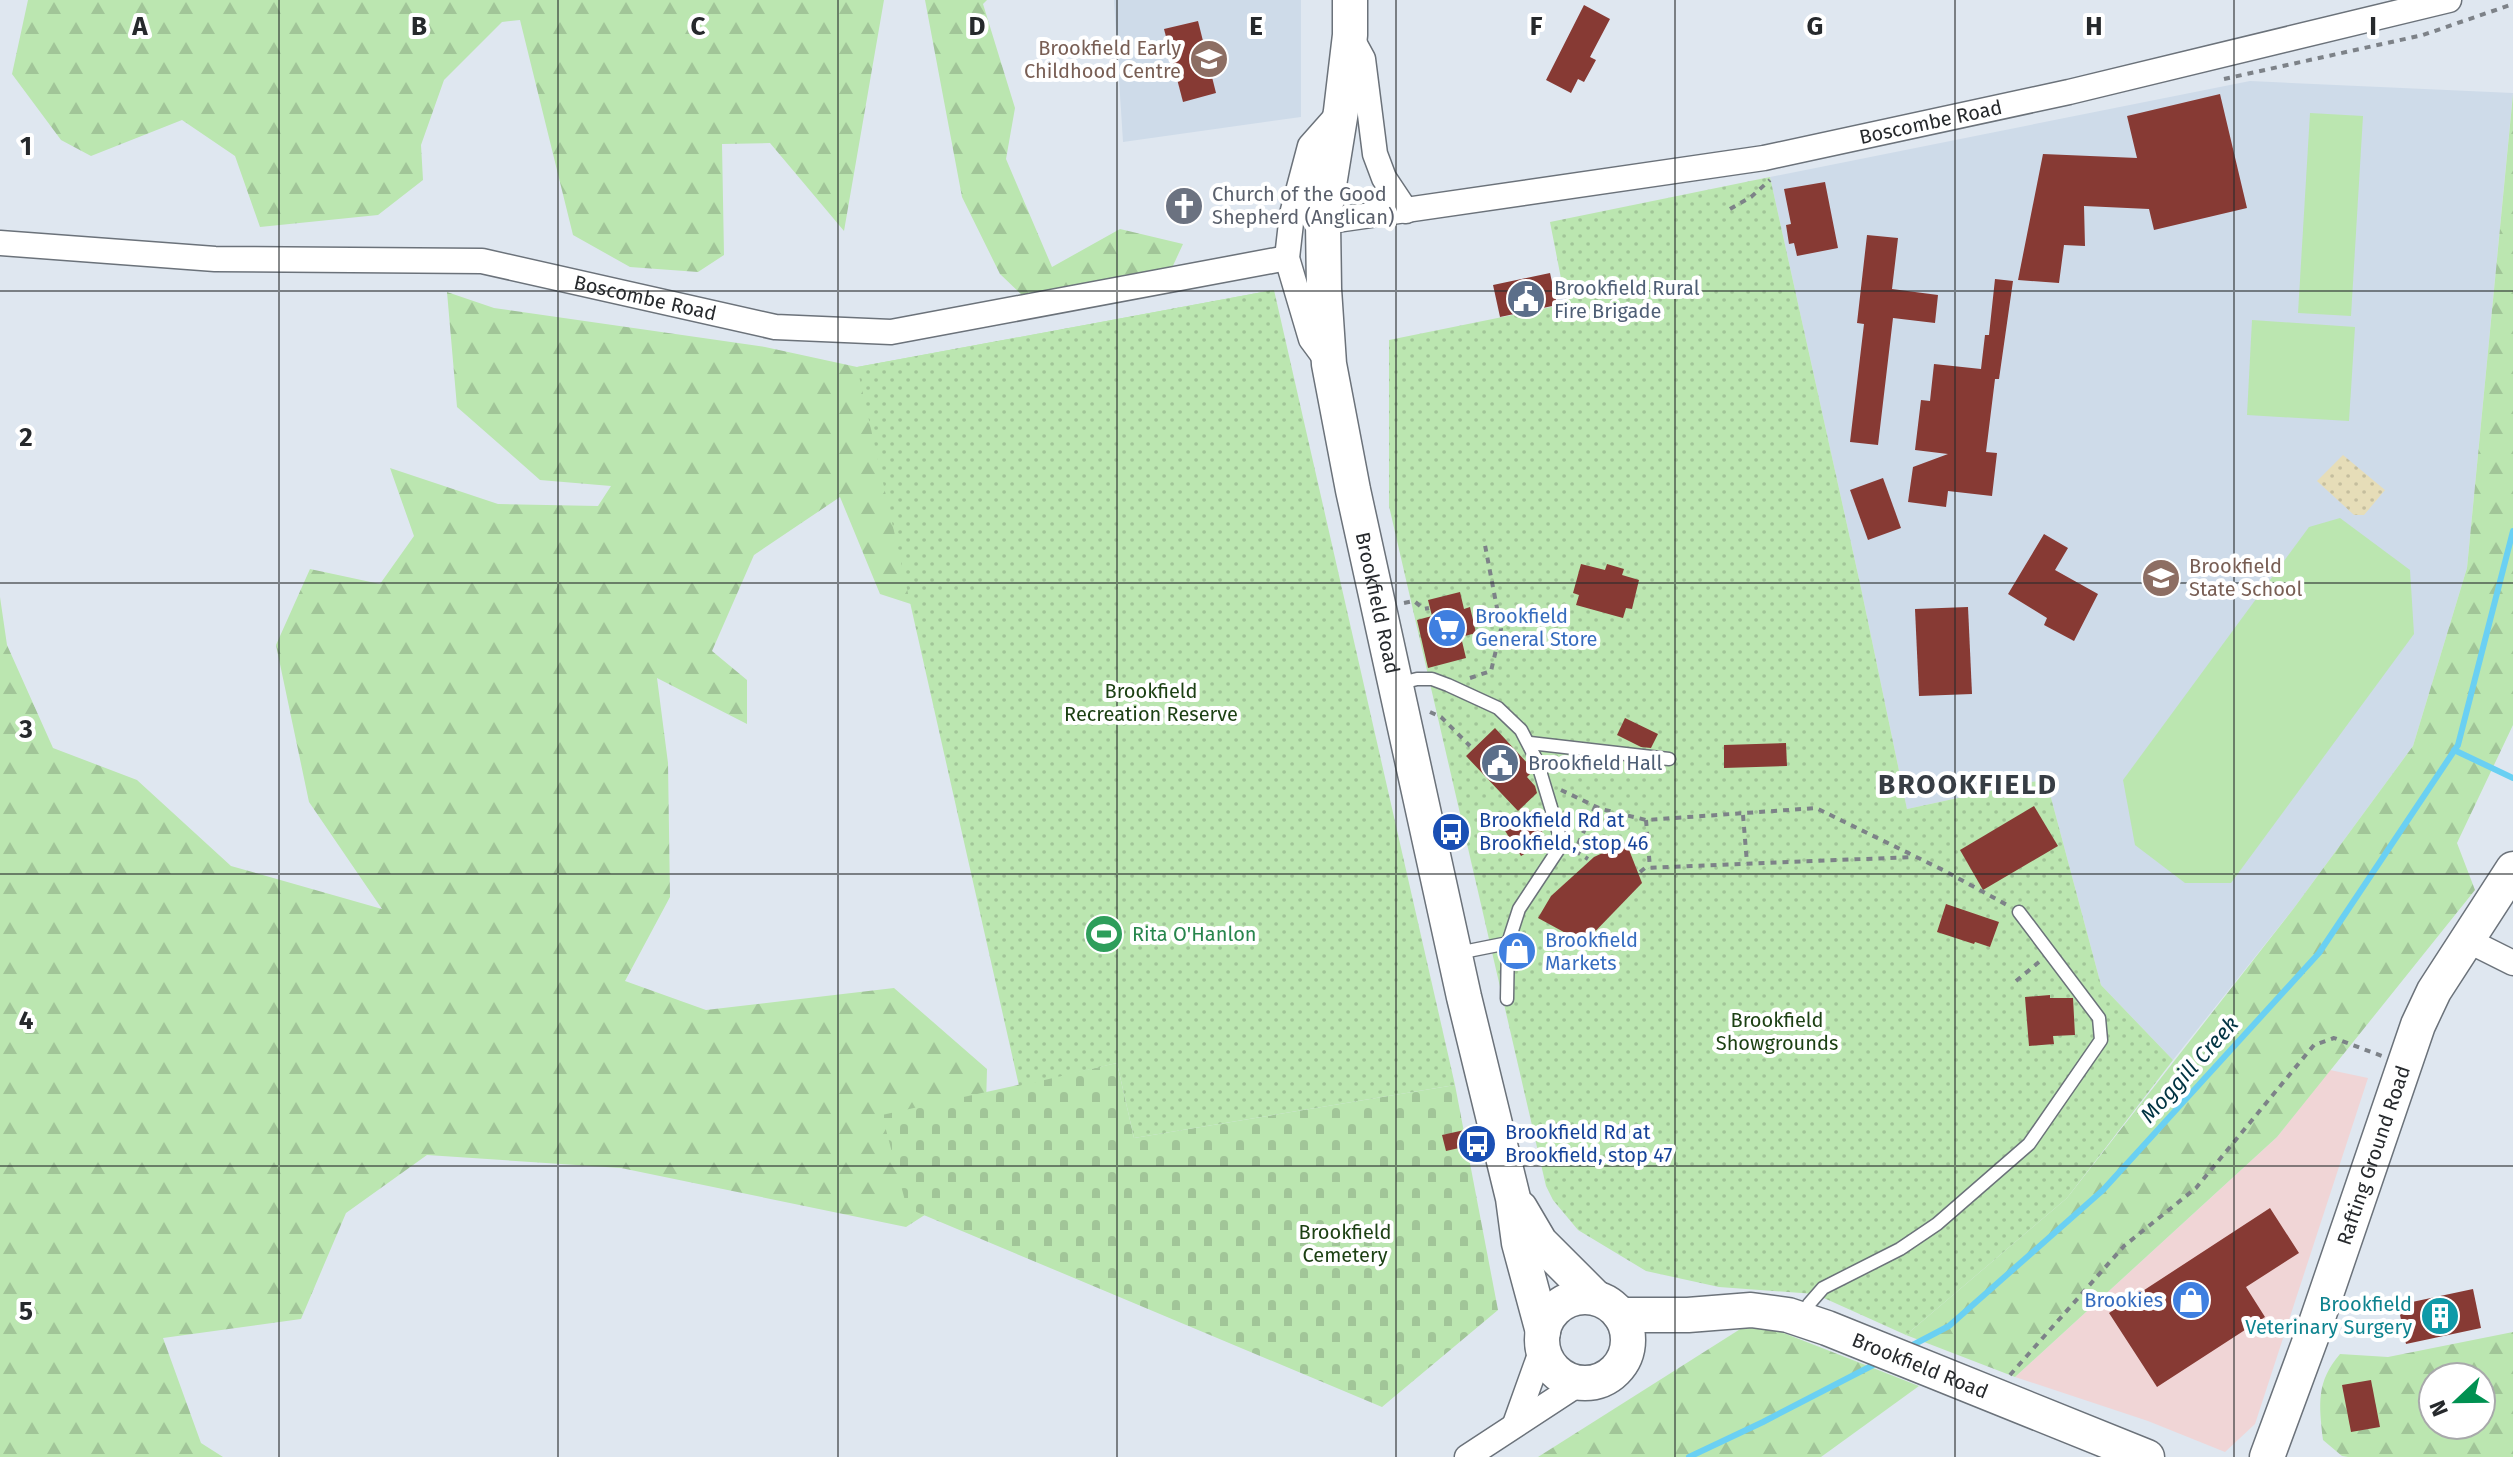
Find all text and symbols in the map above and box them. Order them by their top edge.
text: A [131,11,148,42]
text: B [411,11,427,42]
text: C [691,11,706,42]
text: D [969,11,986,42]
text: E [1249,11,1263,42]
text: F [1530,11,1543,42]
text: G [1807,11,1823,42]
text: H [2085,11,2103,42]
text: I [2369,11,2377,42]
place label: Brookfield Early Childhood Centre [1024,36,1181,83]
school or university icon: Brookfield Early Childhood Centre [1188,38,1230,80]
street label: Boscombe Road [1857,95,2004,149]
text: 1 [20,131,32,162]
place label: Church of the Good Shepherd (Anglican) [1212,182,1394,229]
church icon: Church of the Good Shepherd (Anglican) [1163,185,1205,227]
street label: Boscombe Road [572,270,719,325]
place label: Brookfield Rural Fire Brigade [1554,276,1700,323]
public building icon: Brookfield Rural Fire Brigade [1505,278,1547,320]
text: 2 [19,422,33,453]
street label: Brookfield Road [1351,530,1405,676]
place label: Brookfield State School [2189,554,2303,601]
school or university icon: Brookfield State School [2140,557,2182,599]
place label: Brookfield General Store [1475,604,1598,651]
supermarket icon: Brookfield General Store [1426,607,1468,649]
park label: Brookfield Recreation Reserve [1064,679,1238,726]
text: 3 [18,714,33,745]
public building icon: Brookfield Hall [1479,742,1521,784]
place label: Brookfield Hall [1528,751,1662,775]
district label: BROOKFIELD [1878,768,2058,801]
place label: Brookfield Rd at Brookfield, stop 46 [1479,808,1649,855]
bus stop icon: Brookfield Rd at Brookfield, stop 46 [1430,811,1472,853]
sports icon: Rita O'Hanlon [1083,913,1125,955]
place label: Rita O'Hanlon [1132,922,1257,946]
place label: Brookfield Markets [1545,928,1638,975]
shop icon: Brookfield Markets [1496,930,1538,972]
text: 4 [19,1005,34,1036]
park label: Brookfield Showgrounds [1716,1008,1838,1055]
water label: Moggill Creek [2135,1011,2244,1128]
street label: Rafting Ground Road [2332,1062,2415,1248]
place label: Brookfield Rd at Brookfield, stop 47 [1505,1120,1672,1167]
bus stop icon: Brookfield Rd at Brookfield, stop 47 [1456,1123,1498,1165]
park label: Brookfield Cemetery [1299,1220,1392,1267]
shop icon: Brookies [2170,1279,2212,1321]
place label: Brookies [2084,1288,2163,1312]
place label: Brookfield Veterinary Surgery [2245,1292,2412,1339]
building icon: Brookfield Veterinary Surgery [2419,1295,2461,1337]
text: 5 [19,1296,33,1327]
street label: Brookfield Road [1849,1327,1992,1404]
north arrow [2417,1361,2497,1441]
text: N [2424,1396,2454,1420]

